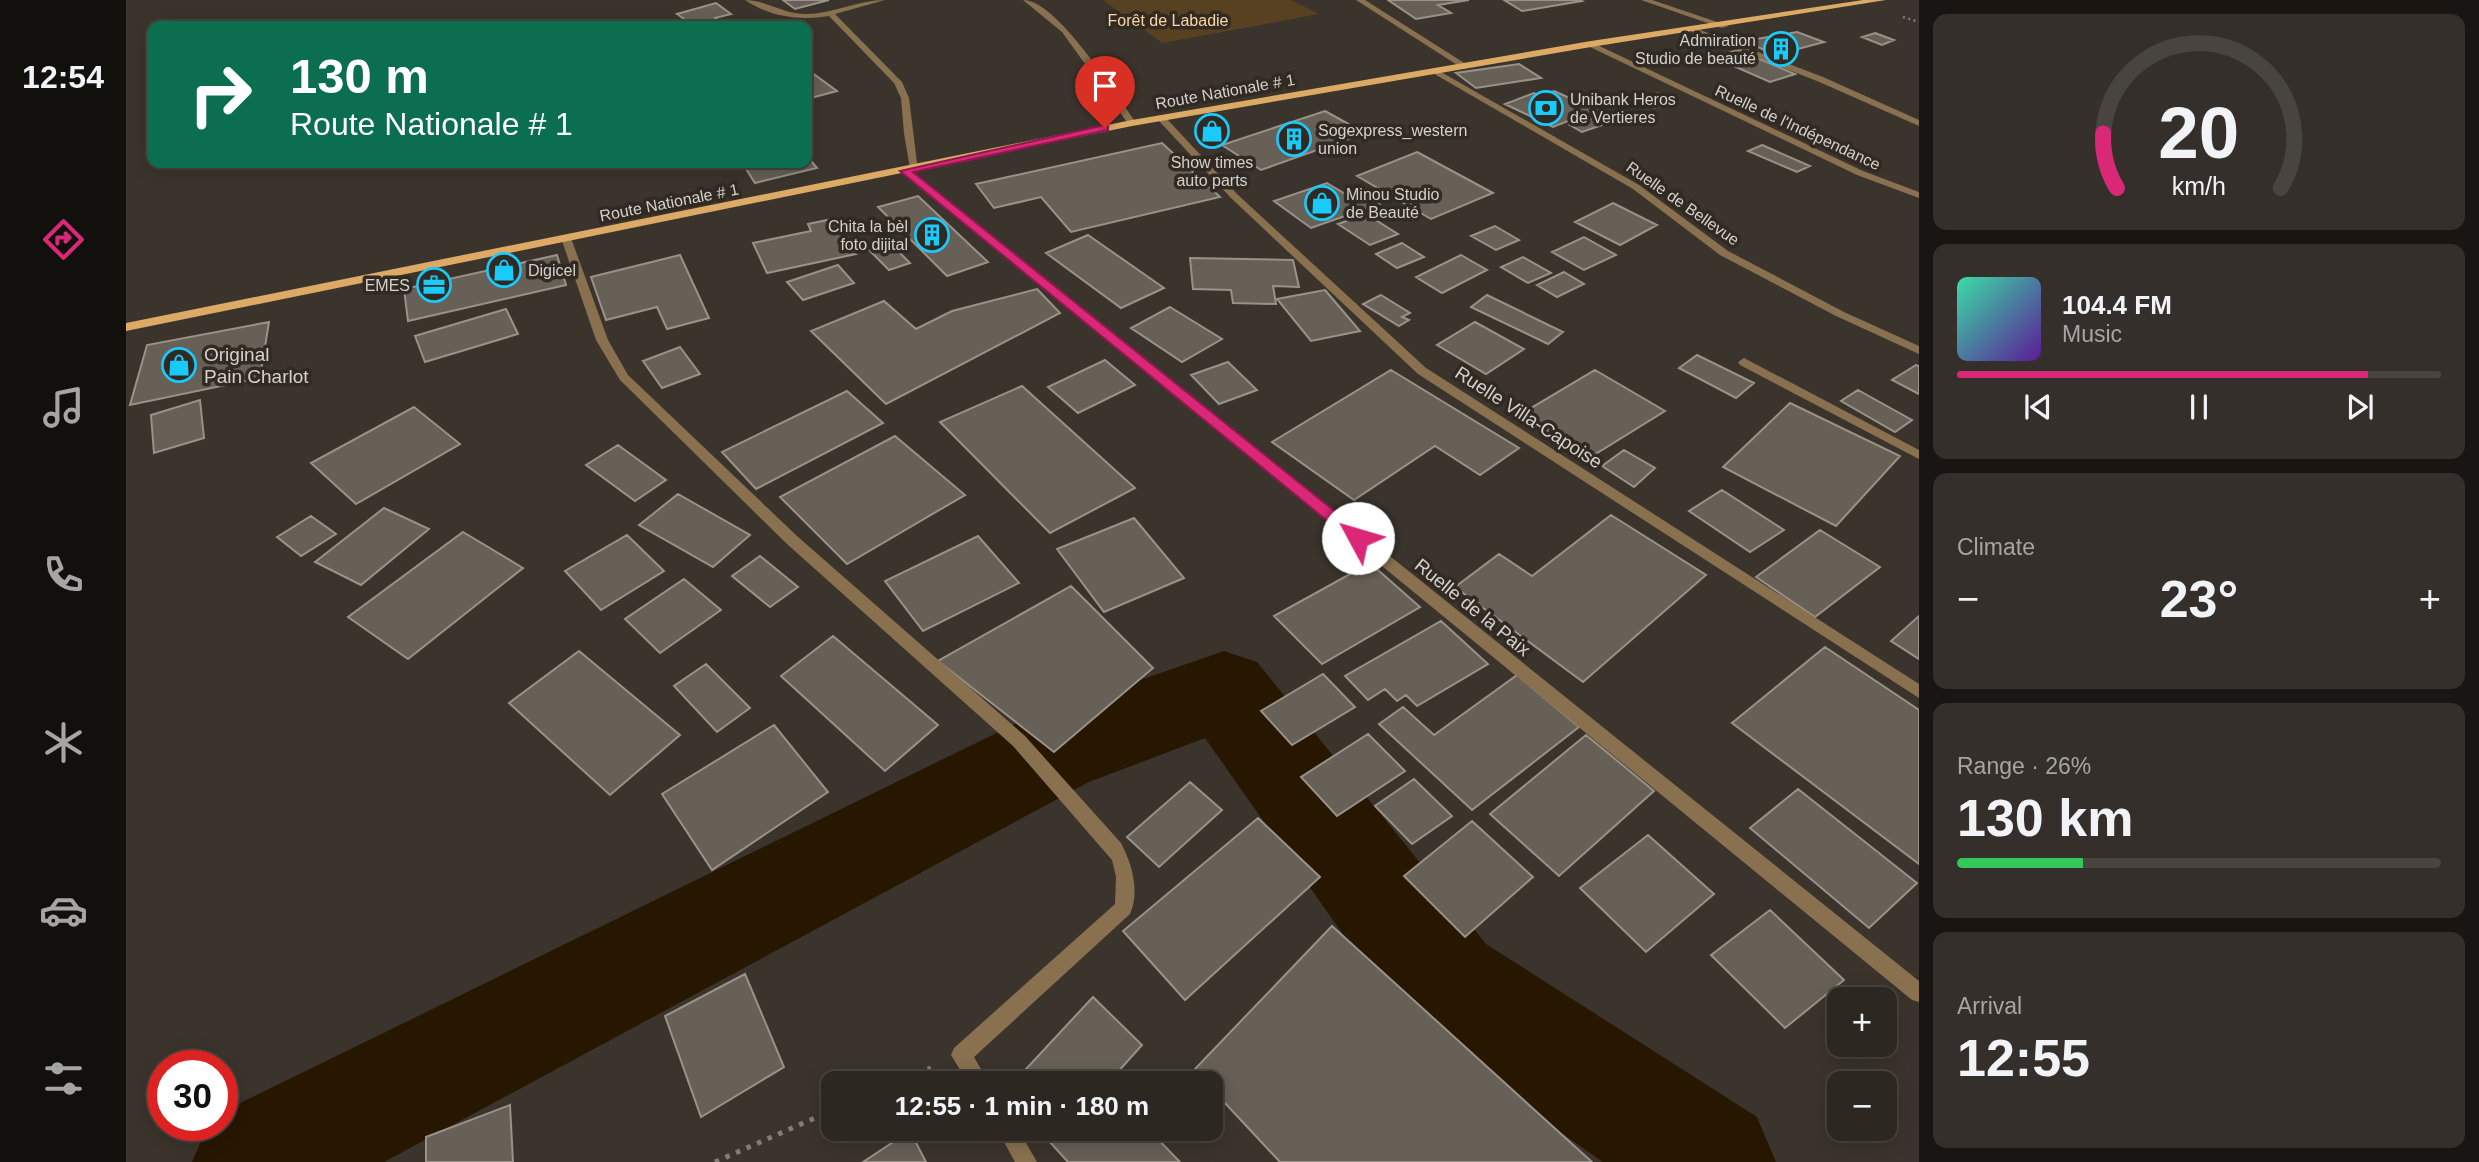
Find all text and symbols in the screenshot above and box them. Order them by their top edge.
park label: Forêt de Labadie [1108,12,1229,29]
building icon: Admiration Studio de beauté [1762,30,1800,68]
place label: Admiration Studio de beauté [1635,32,1756,67]
icon: right [175,49,266,140]
text: 130 m [290,49,429,103]
pin [1075,56,1135,128]
text: 12:54 [22,59,104,95]
icon: arrive [1086,67,1124,105]
street label: Route Nationale # 1 [1154,71,1296,112]
street label: Ruelle de l'Indépendance [1713,82,1883,173]
bank icon: Unibank Heros de Vertieres [1527,89,1565,127]
place label: Unibank Heros de Vertieres [1570,91,1676,126]
text: 20 [2159,92,2239,173]
text: Route Nationale # 1 [290,106,573,142]
shop icon: Show times auto parts [1193,112,1231,150]
building icon: Sogexpress_western union [1275,120,1313,158]
place label: Sogexpress_western union [1318,122,1467,157]
place label: Show times auto parts [1171,154,1253,189]
street label: Ruelle de Bellevue [1623,158,1742,249]
text: km/h [2172,172,2226,200]
street label: Route Nationale # 1 [598,181,740,224]
shop icon: Minou Studio de Beauté [1303,184,1341,222]
place label: Minou Studio de Beauté [1346,186,1439,221]
icon: directions [39,215,88,264]
building icon: Chita la bèl foto dijital [913,216,951,254]
place label: Chita la bèl foto dijital [828,218,908,253]
shop icon: Digicel [485,251,523,289]
place label: Digicel [528,262,576,279]
office icon: EMES [415,266,453,304]
place label: EMES [365,277,410,294]
text: 104.4 FM [2062,290,2172,320]
text: Music [2062,321,2122,347]
place label: Original Pain Charlot [204,344,309,387]
shop icon: Original Pain Charlot [160,346,198,384]
street label: Ruelle Villa-Capoise [1451,362,1606,473]
icon: music [39,383,88,432]
icon: previous [2019,388,2057,426]
icon: pause [2180,388,2218,426]
icon: next [2341,388,2379,426]
position arrow [1321,501,1395,575]
text: Climate [1957,534,2035,560]
icon: phone [39,550,88,599]
street label: Ruelle de la Paix [1411,554,1535,661]
text: 23° [2160,570,2238,628]
text: − [1957,578,1979,620]
text: + [2419,578,2441,620]
icon: climate [39,718,88,767]
text: Range · 26% [1957,753,2091,779]
text: 130 km [1957,789,2133,847]
icon: car [39,886,88,935]
map controls [1827,987,1897,1141]
button: + [1827,987,1897,1057]
text: Arrival [1957,993,2022,1019]
text: 12:55 [1957,1029,2090,1087]
speed limit sign: 30 [147,1050,238,1141]
icon: filters [39,1054,88,1103]
button: − [1827,1071,1897,1141]
text: 12:55 · 1 min · 180 m [895,1091,1149,1121]

